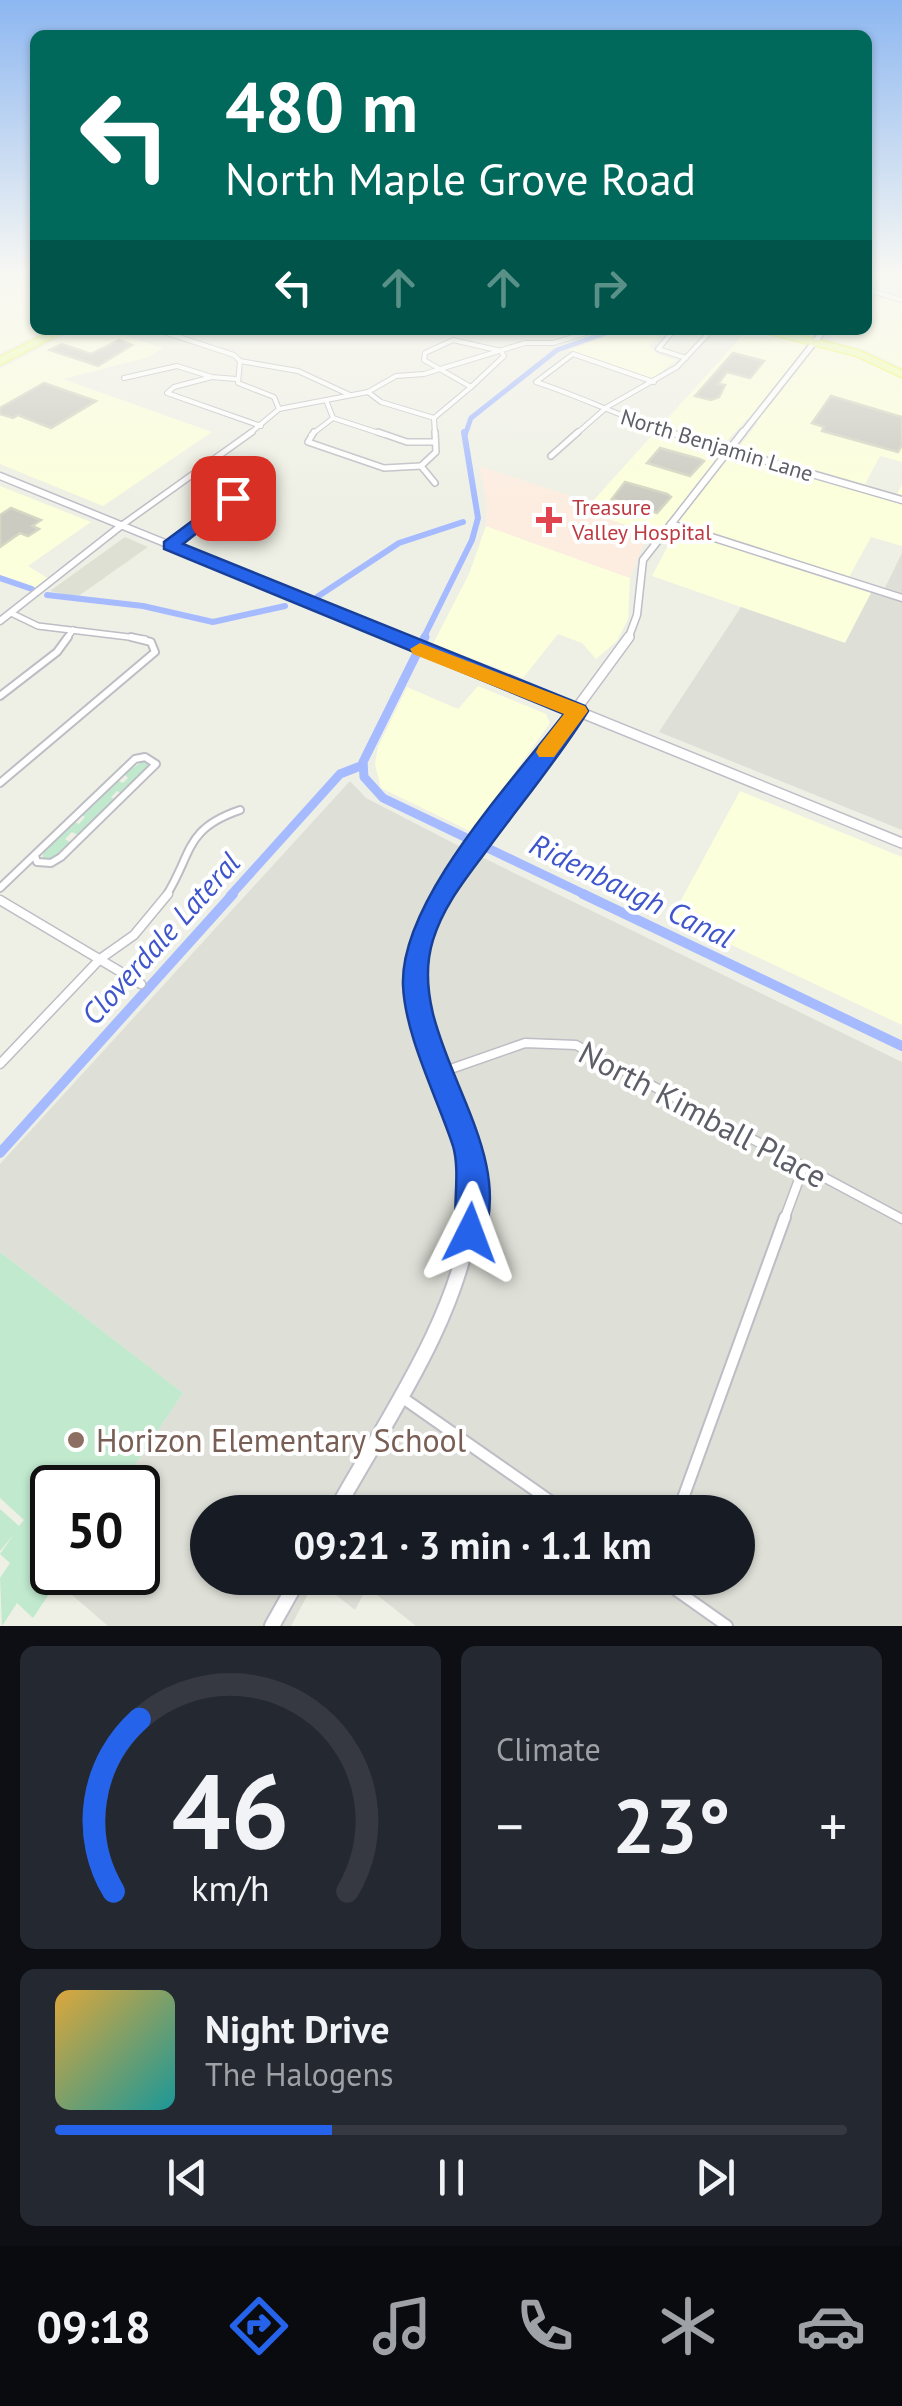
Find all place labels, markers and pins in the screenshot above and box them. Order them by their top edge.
pin [191,456,276,541]
place label: Treasure Valley Hospital [571,493,712,546]
marker: Treasure Valley Hospital [536,507,562,533]
place label: Horizon Elementary School [96,1419,467,1461]
marker: Horizon Elementary School [65,1429,87,1451]

